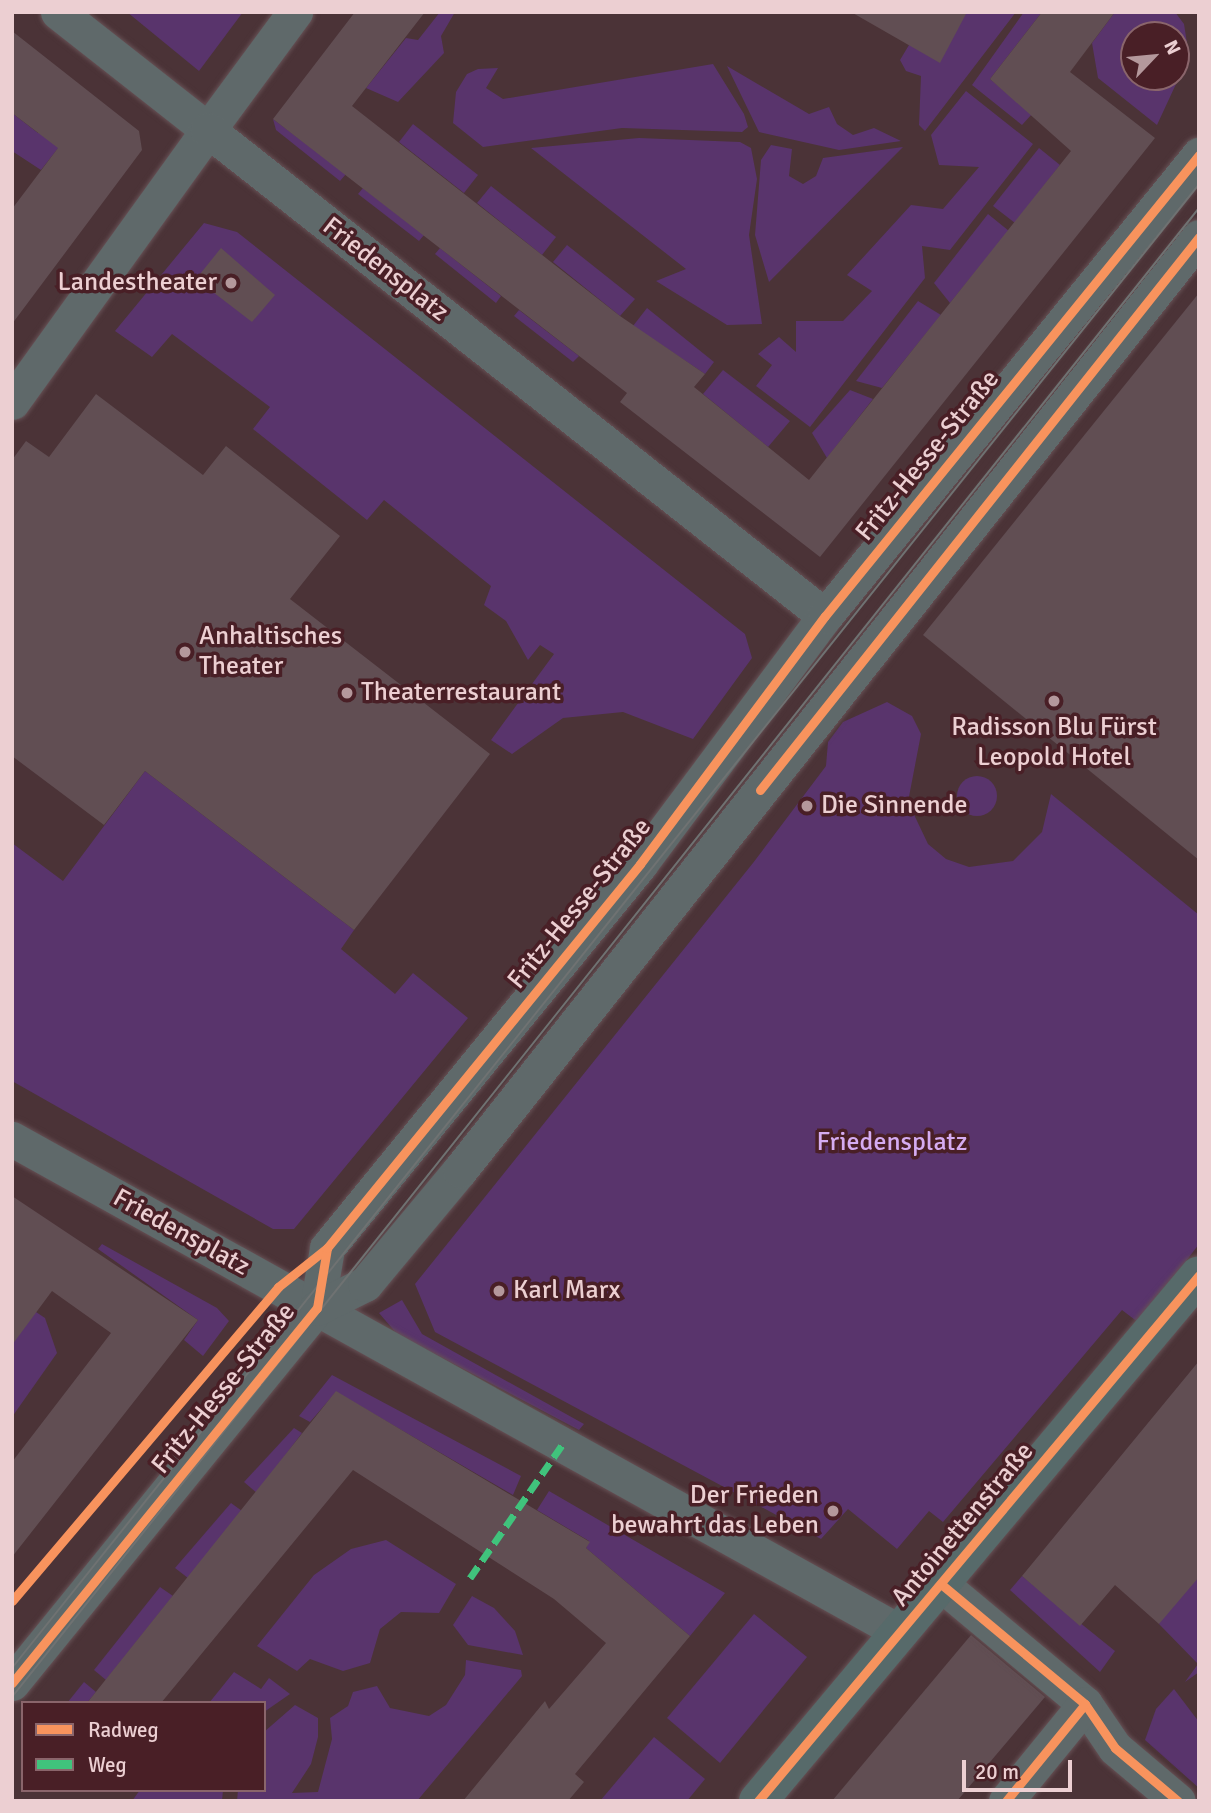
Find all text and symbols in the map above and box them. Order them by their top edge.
north arrow [1120,21,1190,91]
text: N [1158,36,1186,59]
street label: Friedensplatz [316,211,454,329]
place label: Landestheater [58,267,217,299]
marker: Landestheater [223,275,239,291]
street label: Fritz-Hesse-Straße [850,364,1006,548]
place label: Anhaltisches Theater [199,621,342,682]
marker: Anhaltisches Theater [177,644,193,660]
place label: Theaterrestaurant [361,677,561,709]
marker: Theaterrestaurant [339,685,355,701]
marker: Radisson Blu Fürst Leopold Hotel [1046,693,1062,709]
place label: Radisson Blu Fürst Leopold Hotel [951,712,1157,774]
place label: Die Sinnende [821,790,967,822]
marker: Die Sinnende [799,798,815,814]
street label: Fritz-Hesse-Straße [502,812,658,996]
park label: Friedensplatz [817,1127,967,1159]
street label: Friedensplatz [107,1183,255,1283]
place label: Karl Marx [513,1275,621,1307]
marker: Karl Marx [491,1283,507,1299]
street label: Fritz-Hesse-Straße [146,1297,302,1481]
street label: Antoinettenstraße [885,1437,1041,1613]
place label: Der Frieden bewahrt das Leben [611,1480,819,1542]
marker: Der Frieden bewahrt das Leben [825,1503,841,1519]
legend [21,1701,266,1792]
text: Radweg [88,1717,159,1743]
scale bar [966,1746,1076,1790]
text: Weg [88,1752,127,1778]
text: 20 m [975,1759,1019,1785]

